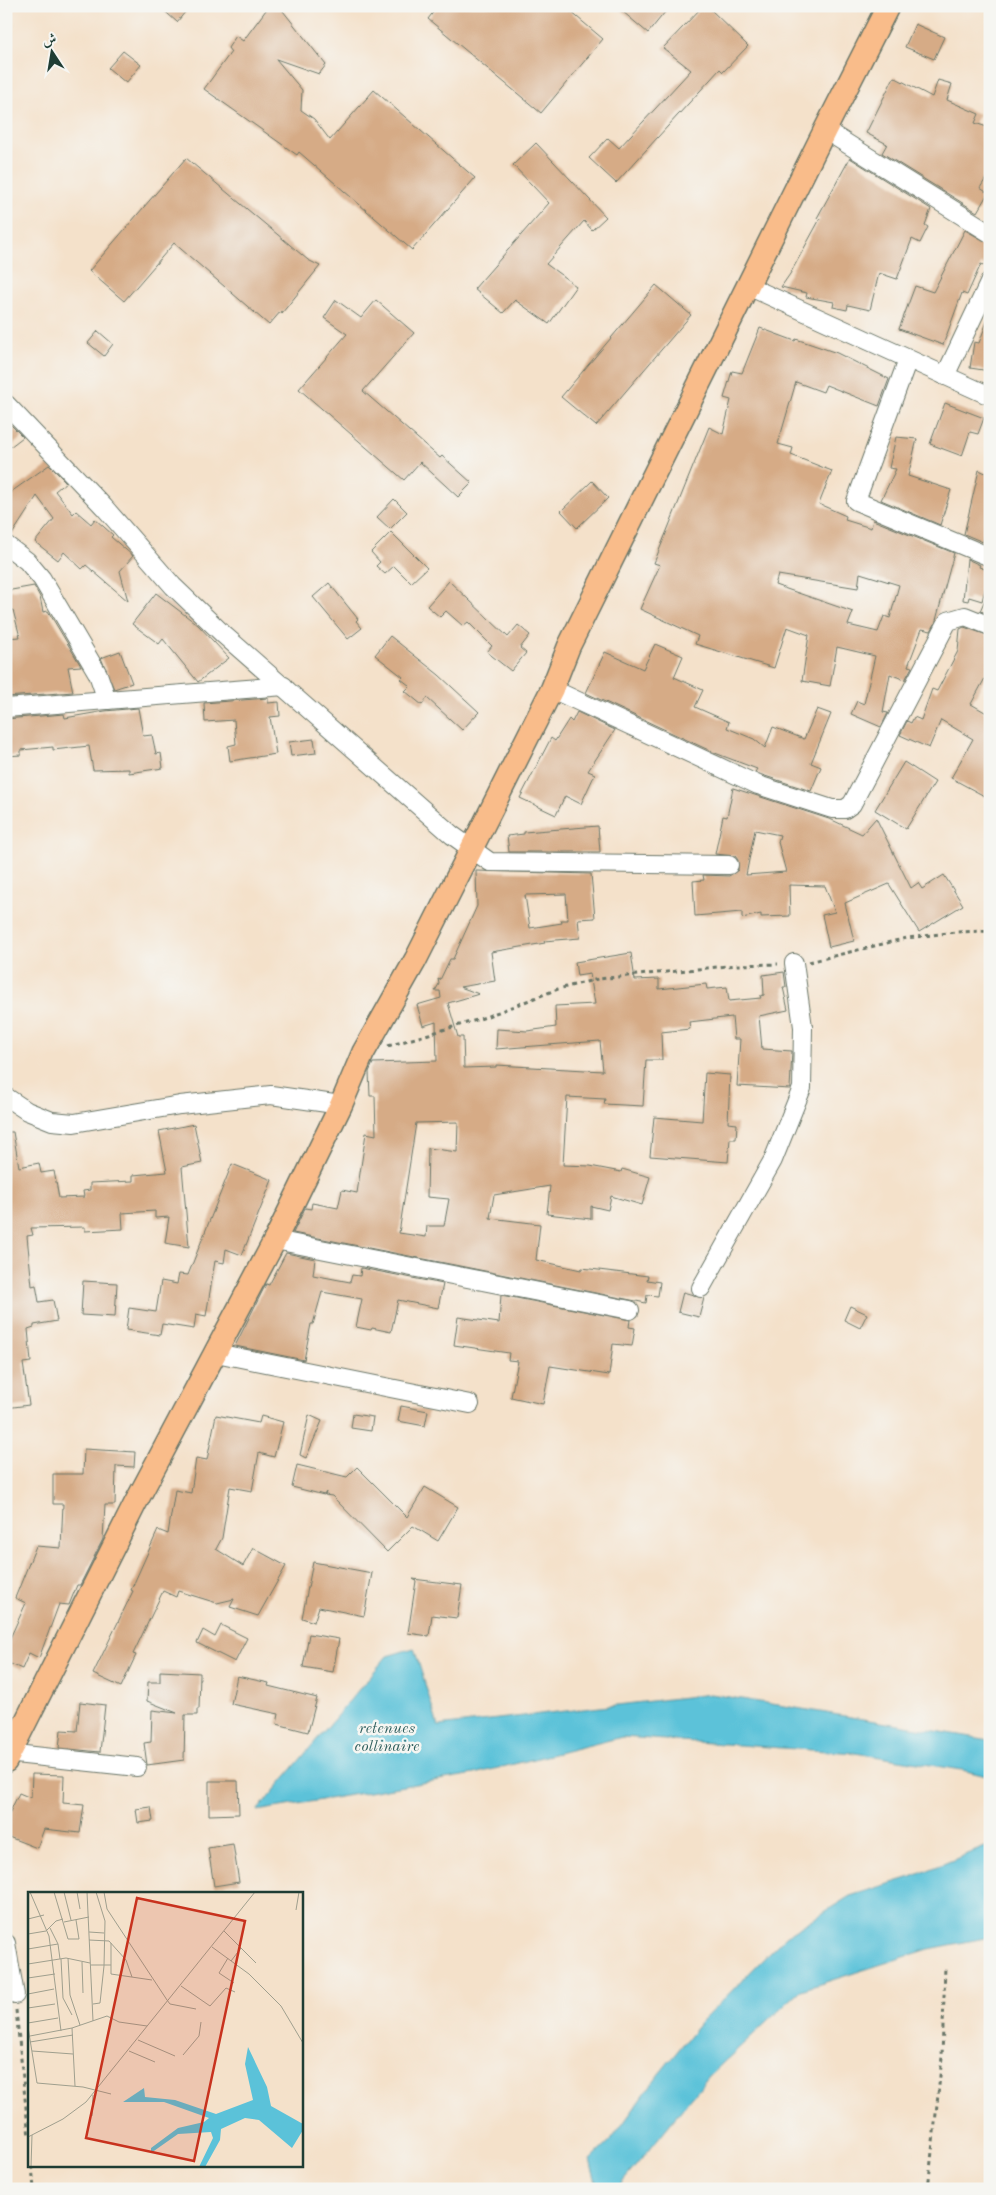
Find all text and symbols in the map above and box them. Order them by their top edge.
north arrow [28,28,78,78]
text: ش [41,32,58,49]
water label: retenues collinaire [354,1721,420,1755]
inset map [28,1892,302,2168]

